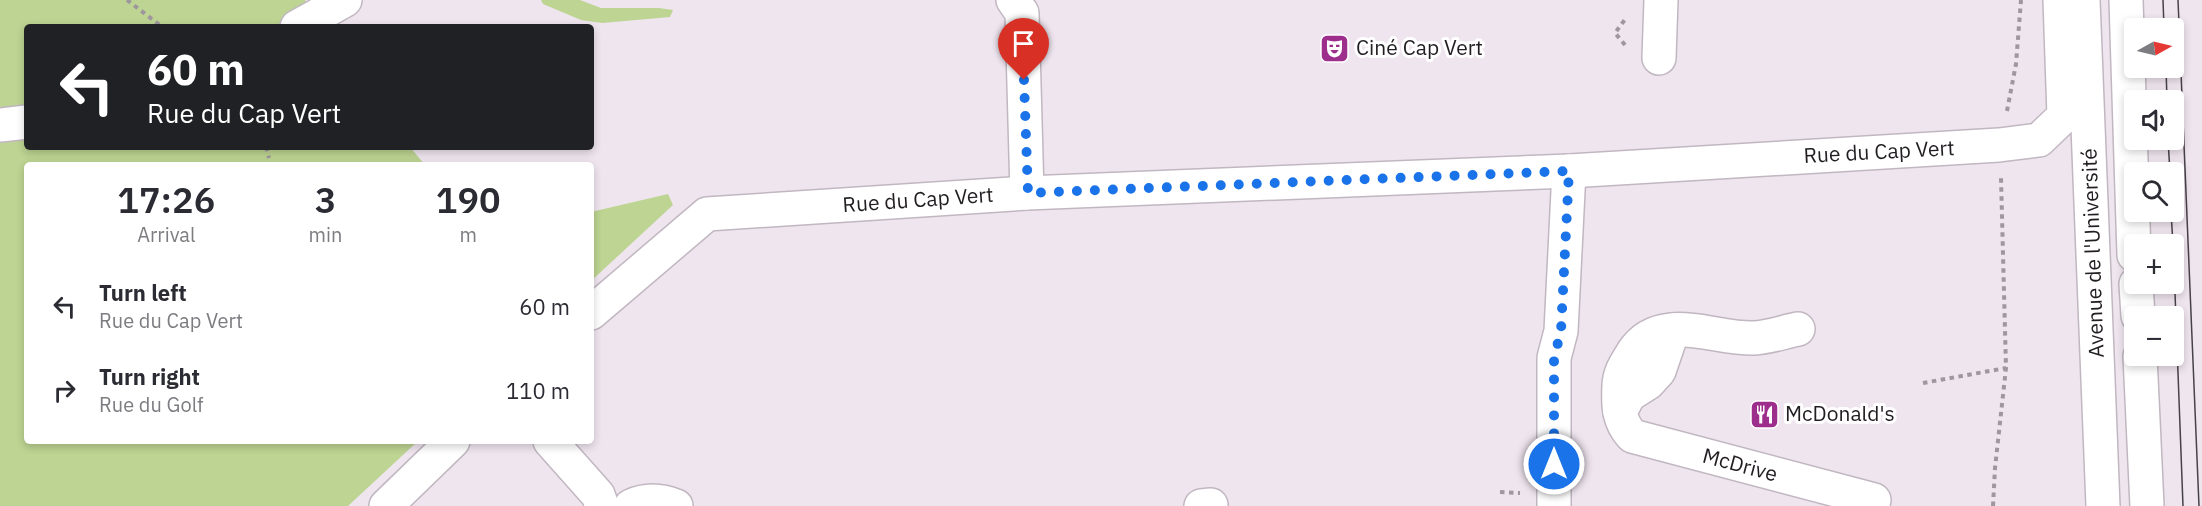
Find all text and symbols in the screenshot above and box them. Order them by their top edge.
pin [998,18,1049,80]
north arrow [2124,18,2184,78]
map controls [2124,18,2184,366]
icon: arrive [1007,27,1040,60]
theatre icon: Ciné Cap Vert [1319,32,1351,64]
place label: Ciné Cap Vert [1356,33,1483,61]
text: 60 m [147,42,245,97]
icon: left [48,48,126,126]
button: sound [2124,90,2184,150]
text: Rue du Cap Vert [147,95,341,130]
street label: Rue du Cap Vert [1803,133,1955,169]
street label: Avenue de l'Université [2074,148,2110,358]
button: search [2124,162,2184,222]
text: 17:26 [117,176,215,223]
text: 3 [315,176,336,223]
text: 190 [436,176,501,223]
street label: Rue du Cap Vert [842,180,994,218]
text: Arrival [137,221,195,248]
text: min [309,221,342,248]
text: m [459,221,477,248]
button: + [2124,234,2184,294]
text: Turn left [99,278,187,307]
icon: left [48,290,81,323]
text: 60 m [519,292,570,321]
button: − [2124,306,2184,366]
text: Rue du Cap Vert [99,307,243,334]
text: Turn right [99,362,200,391]
icon: right [48,374,81,407]
text: 110 m [506,376,570,405]
text: Rue du Golf [99,391,204,418]
restaurant icon: McDonald's [1748,398,1780,430]
place label: McDonald's [1785,399,1895,427]
position arrow [1522,432,1586,496]
street label: McDrive [1700,441,1781,487]

